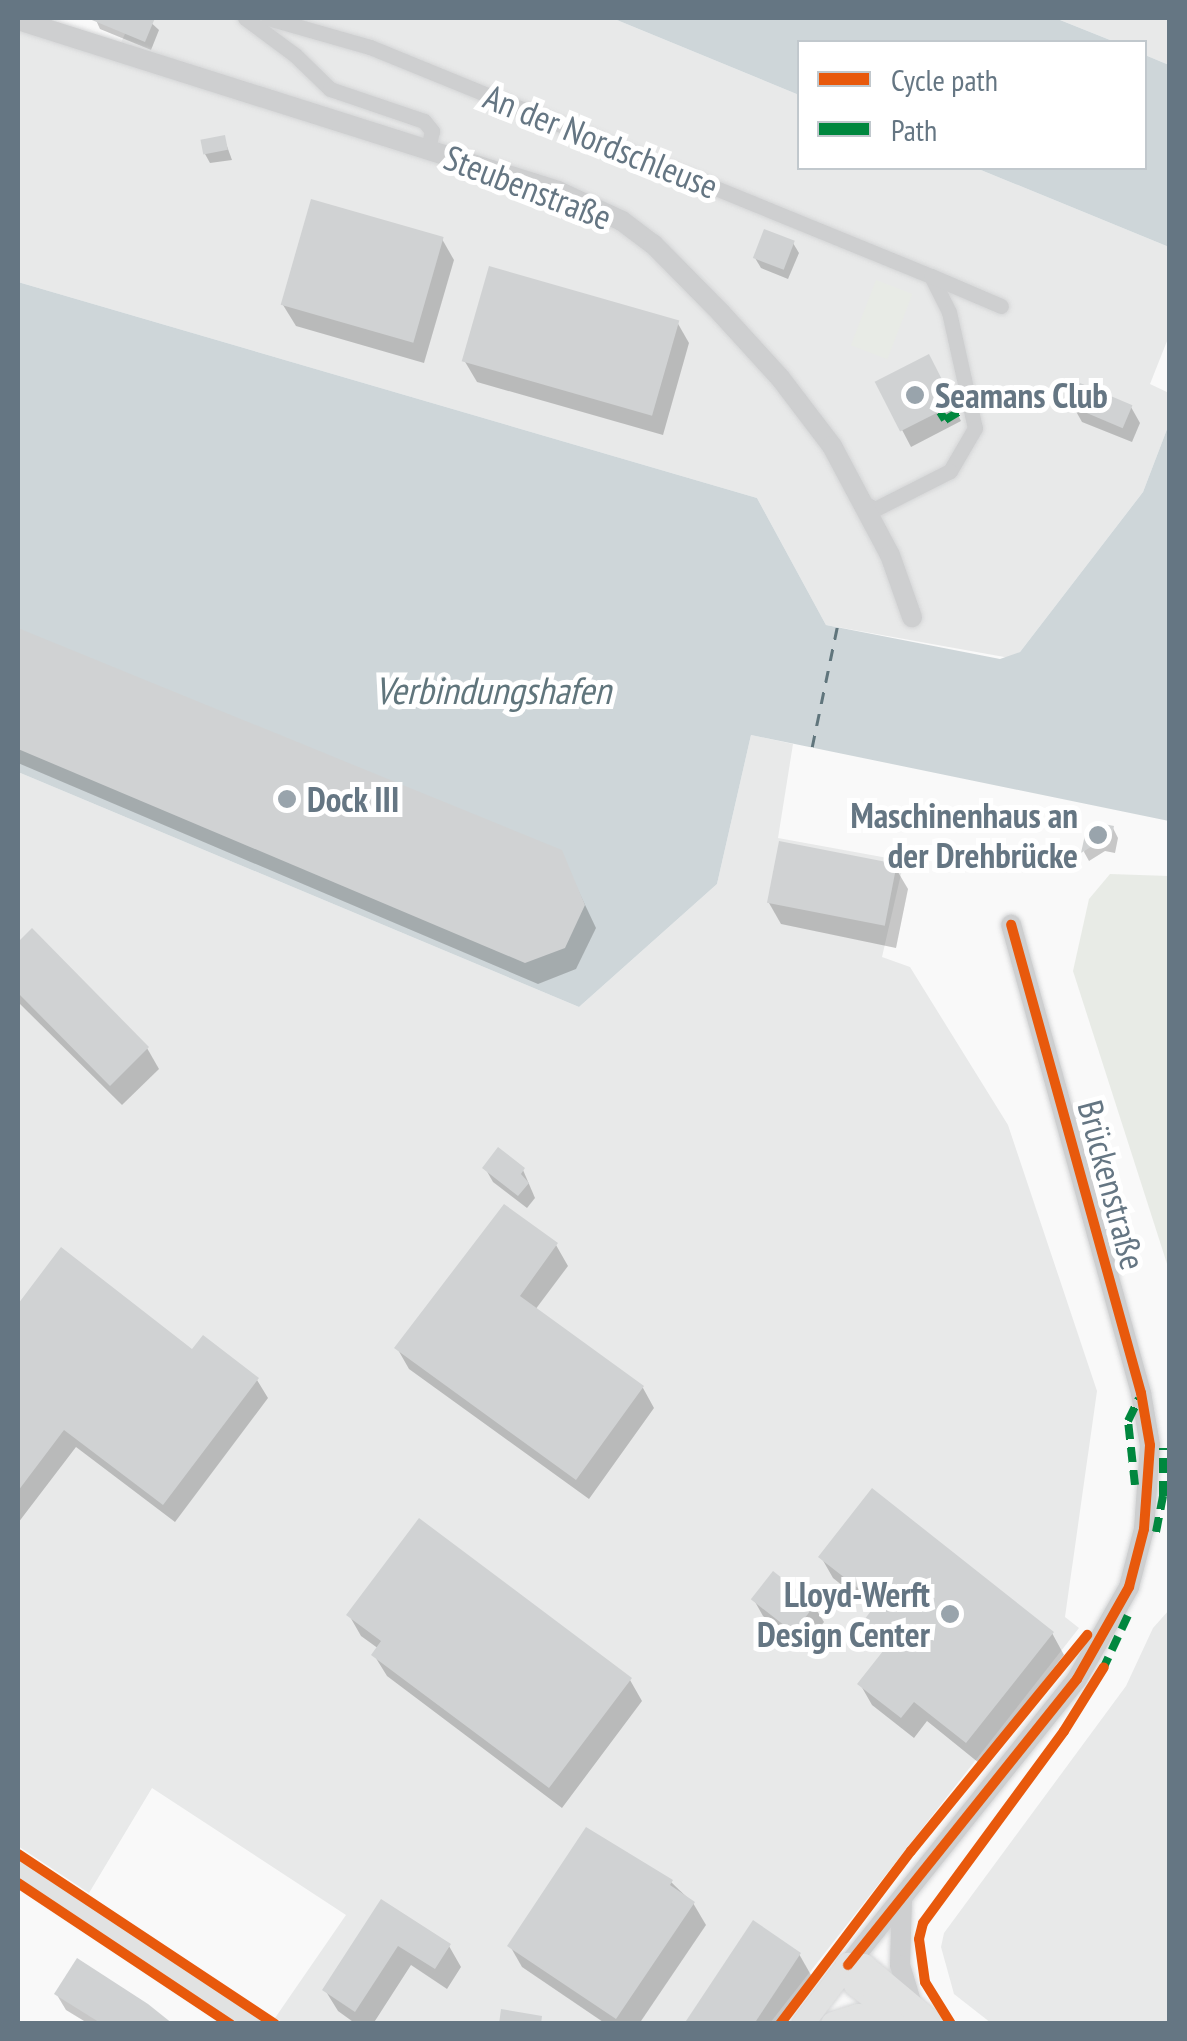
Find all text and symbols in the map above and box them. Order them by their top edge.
legend [797,40,1147,170]
text: Cycle path [891,60,998,99]
street label: An der Nordschleuse [478,75,724,207]
text: Path [891,110,937,149]
street label: Steubenstraße [439,136,617,238]
place label: Seamans Club [935,374,1108,416]
marker: Seamans Club [904,384,926,406]
water label: Verbindungshafen [375,667,611,713]
place label: Dock III [307,778,400,820]
marker: Dock III [276,788,298,810]
place label: Maschinenhaus an der Drehbrücke [850,794,1078,876]
marker: Maschinenhaus an der Drehbrücke [1087,824,1109,846]
street label: Brückenstraße [1069,1096,1155,1274]
place label: Lloyd-Werft Design Center [757,1573,930,1655]
marker: Lloyd-Werft Design Center [939,1603,961,1625]

